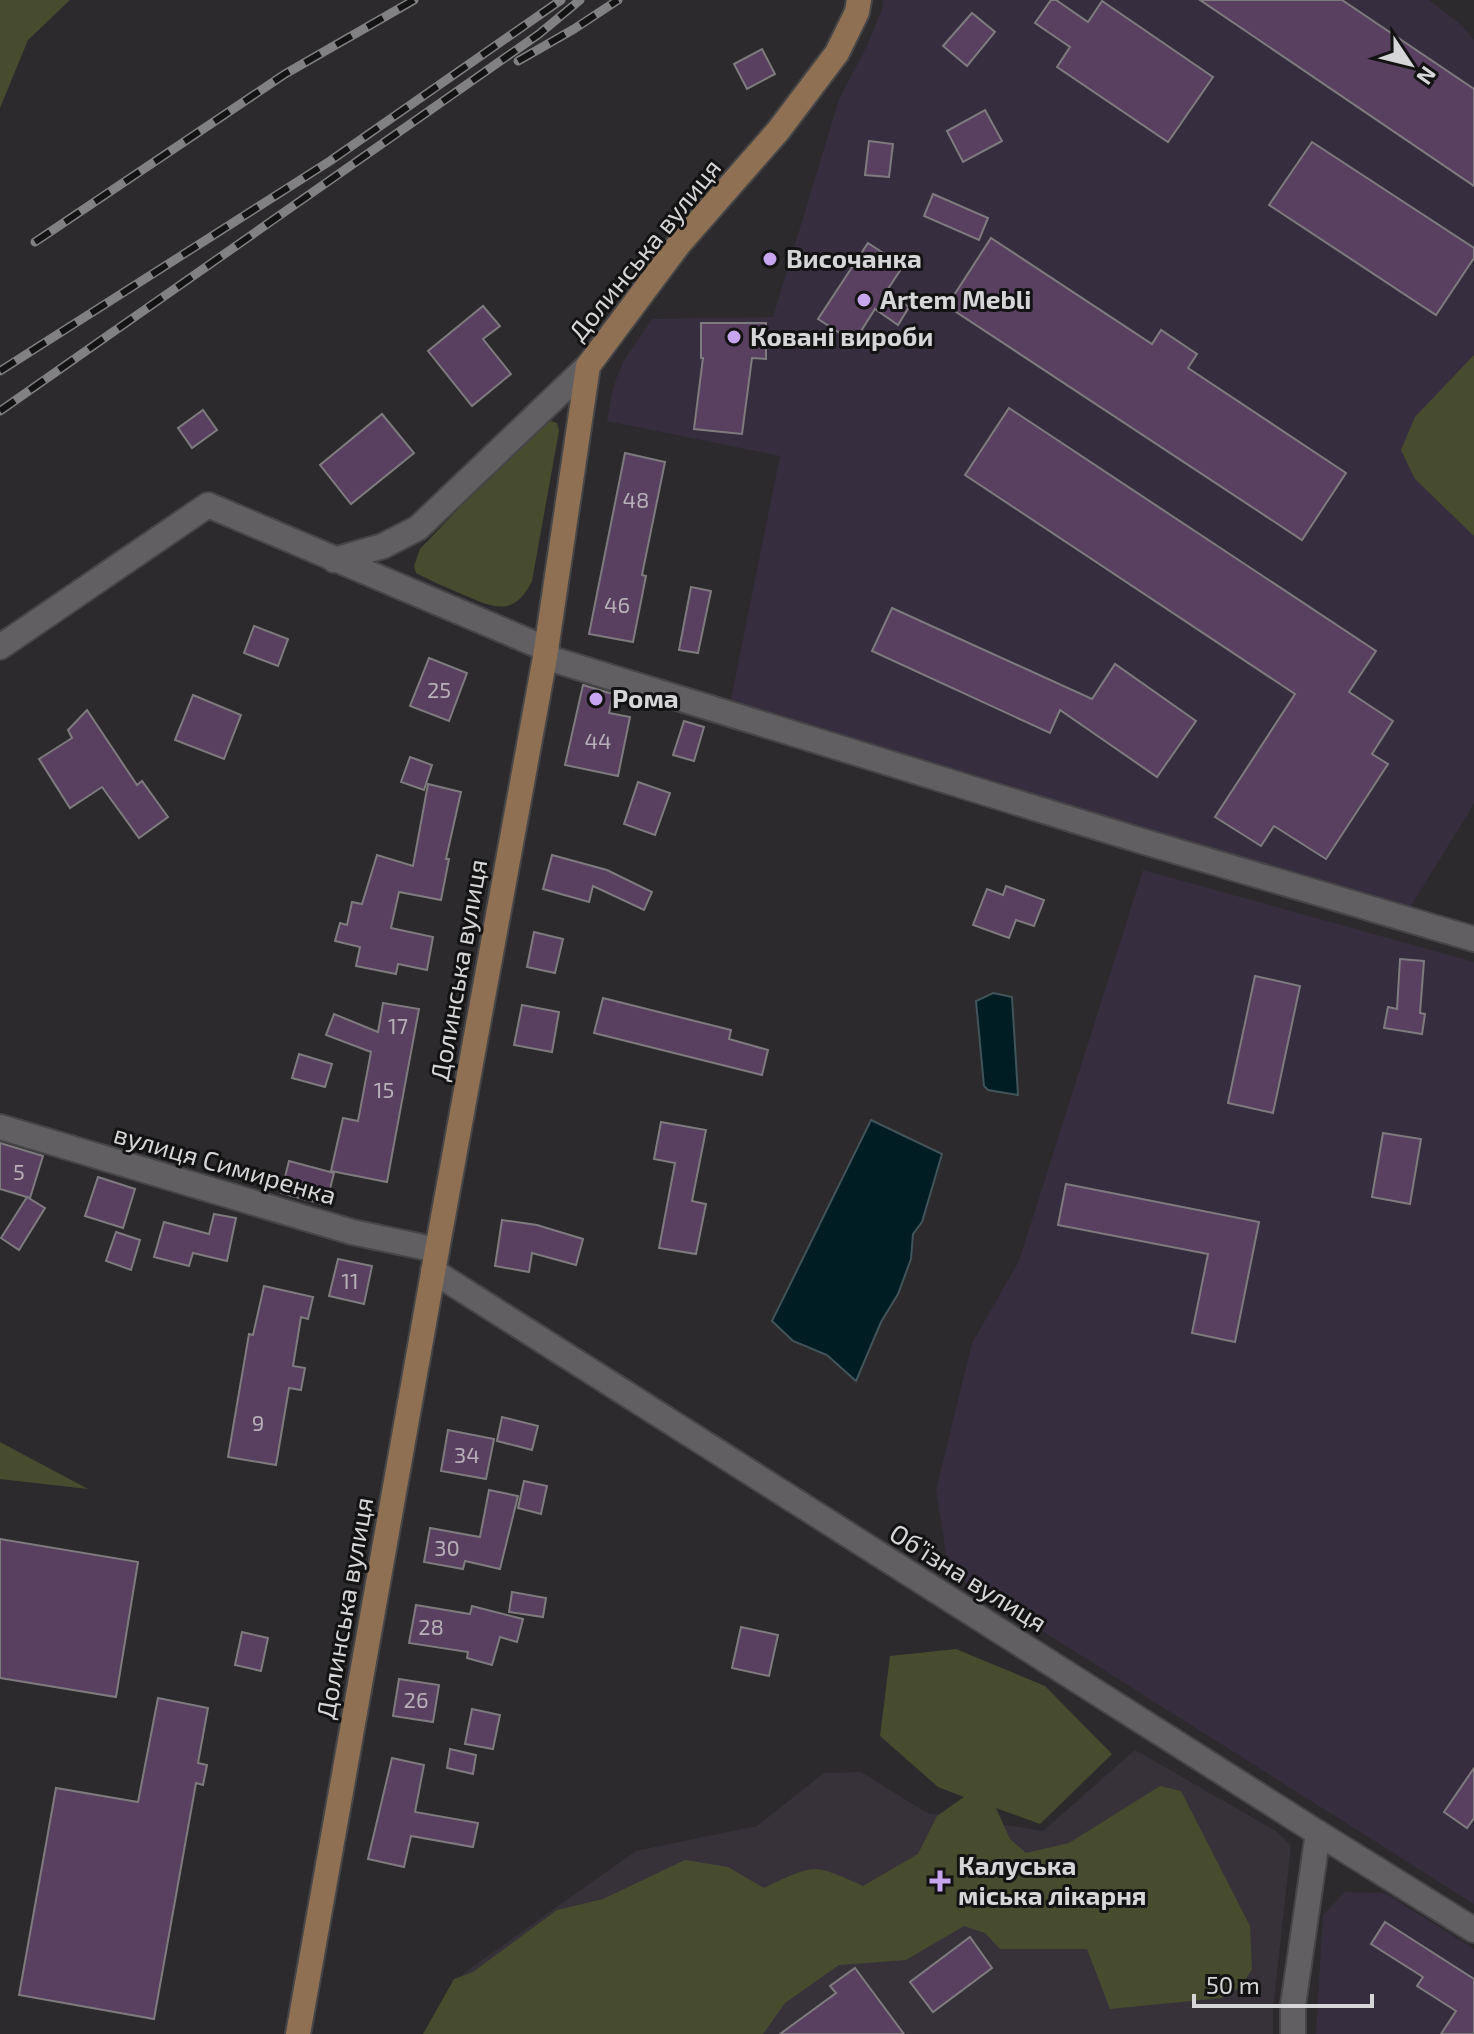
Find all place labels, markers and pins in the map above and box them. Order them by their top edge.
place label: Височанка [786,242,922,273]
marker: Височанка [761,250,779,268]
place label: Artem Mebli [880,283,1032,314]
marker: Artem Mebli [855,291,873,309]
place label: Ковані вироби [750,320,933,351]
marker: Ковані вироби [725,328,743,346]
place label: Рома [612,682,679,713]
marker: Рома [587,690,605,708]
place label: Калуська міська лікарня [958,1849,1147,1910]
marker: Калуська міська лікарня [929,1870,951,1892]

